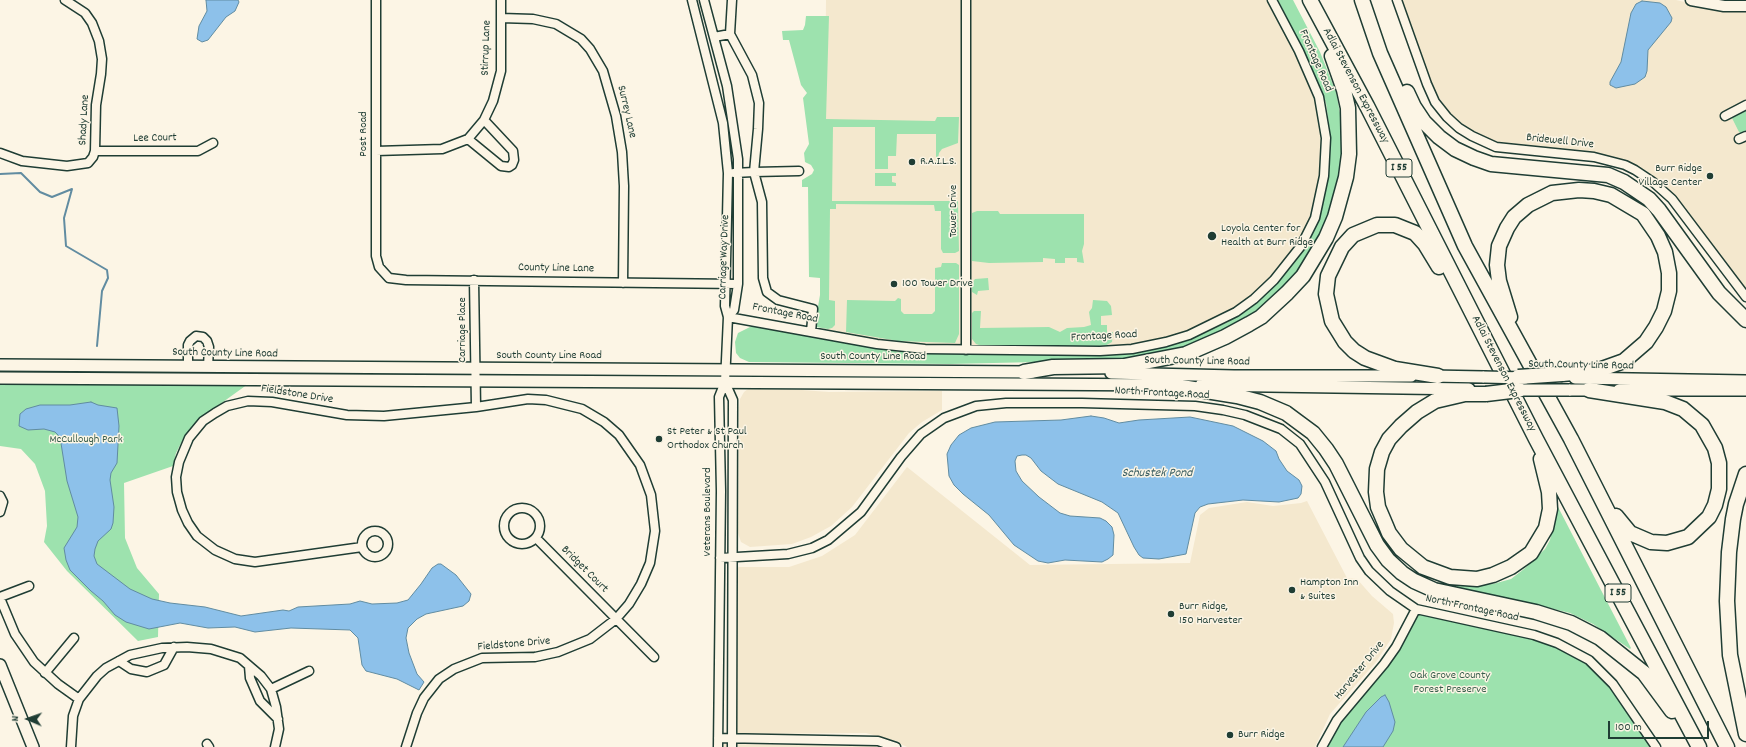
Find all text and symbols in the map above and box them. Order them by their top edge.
street label: Stirrup Lane [479,20,495,76]
street label: Adlai Stevenson Expressway [1318,26,1392,146]
street label: Frontage Road [1295,28,1335,94]
street label: Surrey Lane [613,84,639,140]
street label: Shady Lane [76,94,94,146]
street label: Post Road [357,111,371,157]
street label: Lee Court [133,131,177,147]
street label: Bridewell Drive [1526,131,1594,153]
place label: R.A.I.L.S. [920,155,956,169]
marker: R.A.I.L.S. [907,157,917,167]
road number: I 55 [1386,159,1412,177]
place label: Burr Ridge Village Center [1638,162,1702,190]
marker: Burr Ridge Village Center [1705,171,1715,181]
street label: Tower Drive [947,185,961,237]
street label: Carriage Way Drive [716,214,734,300]
place label: Loyola Center for Health at Burr Ridge [1221,222,1313,250]
marker: Loyola Center for Health at Burr Ridge [1206,230,1218,242]
street label: County Line Lane [518,261,594,277]
place label: 100 Tower Drive [902,277,973,291]
marker: 100 Tower Drive [889,279,899,289]
street label: Carriage Place [456,297,470,363]
street label: Frontage Road [751,301,819,327]
street label: Adlai Stevenson Expressway [1467,313,1539,435]
street label: Frontage Road [1070,328,1138,346]
street label: South County Line Road [172,346,278,362]
street label: South County Line Road [496,349,602,363]
street label: South County Line Road [820,350,926,364]
street label: South County Line Road [1144,354,1250,370]
street label: South County Line Road [1528,358,1634,374]
street label: Fieldstone Drive [260,382,334,408]
street label: North Frontage Road [1114,384,1210,404]
place label: St Peter & St Paul Orthodox Church [667,425,747,453]
park label: McCullough Park [49,433,123,447]
marker: St Peter & St Paul Orthodox Church [654,434,664,444]
water label: Schustek Pond [1122,466,1192,482]
street label: Veterans Boulevard [701,467,715,557]
street label: Bridget Court [557,543,611,597]
place label: Hampton Inn & Suites [1300,576,1358,604]
road number: I 55 [1605,584,1631,602]
marker: Hampton Inn & Suites [1287,585,1297,595]
street label: North Frontage Road [1424,592,1520,626]
place label: Burr Ridge, 150 Harvester [1179,600,1242,628]
marker: Burr Ridge, 150 Harvester [1166,609,1176,619]
street label: Fieldstone Drive [477,635,551,655]
street label: Harvester Drive [1332,639,1388,703]
park label: Oak Grove County Forest Preserve [1410,669,1490,697]
north arrow [8,699,48,739]
scale bar [1610,713,1711,739]
text: N [8,716,24,722]
text: 100 m [1615,719,1642,736]
place label: Burr Ridge [1238,728,1285,742]
marker: Burr Ridge [1225,730,1235,740]

